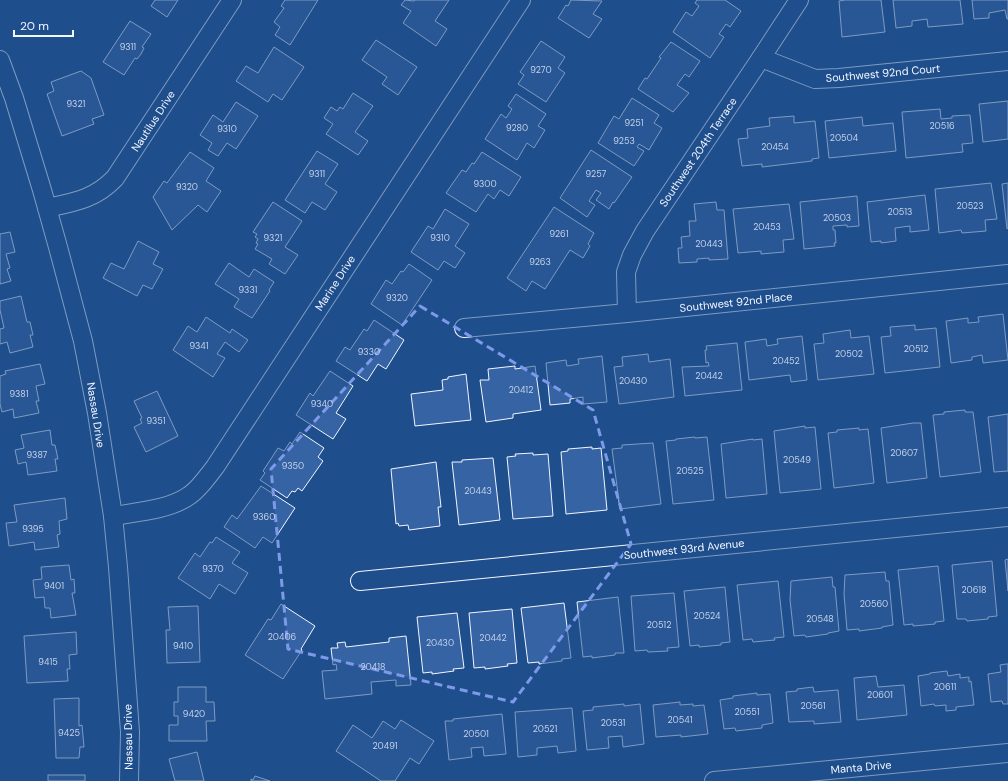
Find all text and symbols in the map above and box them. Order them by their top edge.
scale bar [14,12,73,38]
text: 20 m [20,18,49,34]
house number: 9311 [120,41,136,53]
street label: Southwest 92nd Court [825,61,941,85]
house number: 9270 [530,64,552,76]
street label: Nautilus Drive [128,88,178,154]
street label: Southwest 204th Terrace [656,95,740,209]
house number: 9321 [67,98,86,110]
house number: 9251 [625,117,644,129]
house number: 20516 [929,120,955,132]
house number: 9280 [506,122,528,134]
house number: 9310 [217,123,237,135]
house number: 20504 [830,132,859,144]
house number: 9253 [613,135,635,147]
house number: 20454 [761,141,789,153]
house number: 9311 [309,168,325,180]
house number: 9257 [586,168,607,180]
house number: 9300 [473,178,497,190]
house number: 9320 [176,181,198,193]
house number: 20523 [956,200,984,212]
house number: 20513 [888,206,912,218]
house number: 20503 [823,212,851,224]
house number: 20453 [753,221,781,233]
house number: 9261 [549,228,569,240]
house number: 9321 [264,232,283,244]
house number: 9310 [430,232,450,244]
house number: 20443 [695,238,723,250]
street label: Marine Drive [312,253,358,313]
house number: 9263 [529,256,551,268]
house number: 9331 [239,284,258,296]
street label: Southwest 92nd Place [679,289,793,315]
house number: 9320 [386,292,408,304]
house number: 9341 [189,340,209,352]
house number: 20512 [904,343,928,355]
house number: 9330 [358,346,380,358]
house number: 20502 [835,348,863,360]
house number: 20452 [772,355,800,367]
house number: 20442 [695,370,723,382]
house number: 20430 [619,375,647,387]
street label: Nassau Drive [84,381,108,449]
house number: 20412 [509,384,533,396]
house number: 9381 [10,388,29,400]
house number: 9340 [311,398,333,410]
house number: 9351 [146,415,166,427]
house number: 20607 [890,447,918,459]
house number: 9387 [27,449,48,461]
house number: 20549 [783,454,811,466]
house number: 9350 [282,460,304,472]
house number: 20525 [676,465,704,477]
house number: 20443 [464,485,492,497]
house number: 9360 [253,511,275,523]
house number: 9395 [22,523,44,535]
street label: Southwest 93rd Avenue [623,536,745,562]
house number: 9370 [202,563,224,575]
house number: 9401 [44,580,64,592]
house number: 20618 [961,584,987,596]
house number: 20560 [860,598,888,610]
house number: 20524 [693,610,721,622]
house number: 20548 [806,613,834,625]
house number: 20512 [647,619,671,631]
house number: 20406 [268,631,297,643]
house number: 20442 [479,632,507,644]
house number: 20430 [426,637,454,649]
house number: 9410 [173,640,193,652]
house number: 9415 [38,656,58,668]
house number: 20418 [361,661,386,673]
house number: 20611 [934,681,956,693]
house number: 20601 [867,689,893,701]
house number: 20561 [800,700,826,712]
street label: Nassau Drive [120,704,136,770]
house number: 20551 [734,706,760,718]
house number: 9420 [183,708,205,720]
house number: 20541 [667,714,693,726]
house number: 20531 [601,717,626,729]
house number: 20521 [533,723,557,735]
house number: 9425 [58,727,80,739]
house number: 20501 [463,728,489,740]
house number: 20491 [372,740,398,752]
street label: Manta Drive [830,757,892,777]

